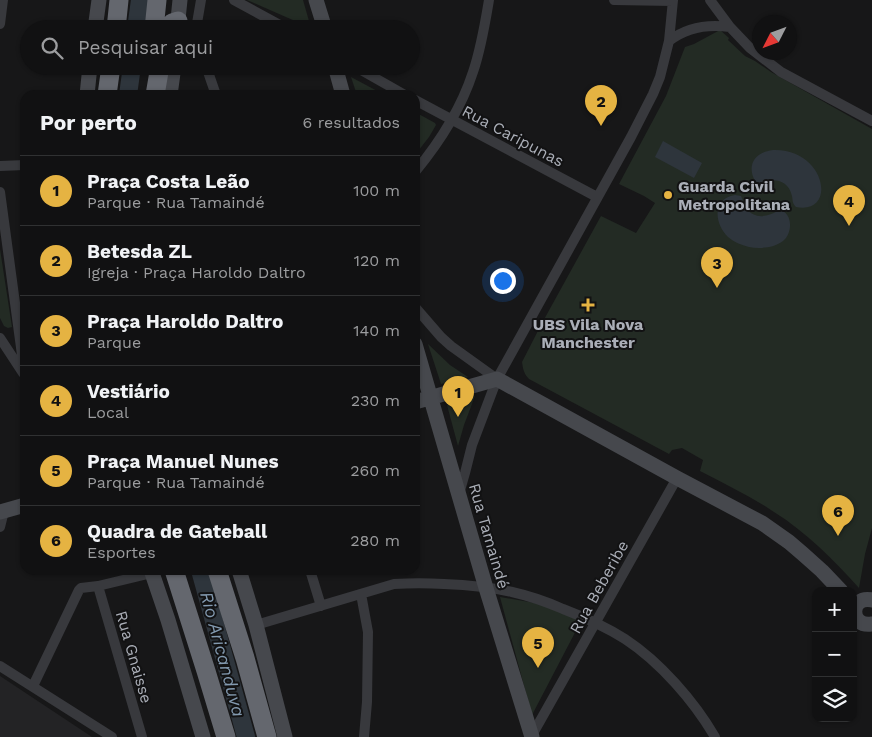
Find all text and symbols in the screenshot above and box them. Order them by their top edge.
north arrow [752,15,797,60]
search box [20,20,420,75]
icon: search [38,34,66,62]
text: Pesquisar aqui [78,36,213,59]
pin: 2 [585,85,617,126]
street label: Rua Caripunas [459,101,567,171]
text: Por perto [40,110,137,135]
text: 6 resultados [303,113,400,132]
text: Praça Costa Leão [87,170,250,193]
place label: Guarda Civil Metropolitana [678,177,791,214]
text: 1 [53,181,59,200]
text: 100 m [353,181,400,200]
pin: 4 [833,185,865,226]
marker: Guarda Civil Metropolitana [662,189,674,201]
text: Parque · Rua Tamaindé [87,193,265,212]
text: Betesda ZL [87,240,192,263]
pin: 3 [701,247,733,288]
text: 2 [51,251,61,270]
text: 120 m [354,251,400,270]
text: Igreja · Praça Haroldo Daltro [87,263,306,282]
your location [490,268,516,294]
marker: UBS Vila Nova Manchester [581,298,595,312]
text: Praça Haroldo Daltro [87,310,283,333]
place label: UBS Vila Nova Manchester [533,315,644,352]
text: 3 [51,321,61,340]
text: 140 m [353,321,400,340]
text: Parque [87,333,141,352]
pin: 1 [442,376,474,417]
text: Vestiário [87,380,170,403]
text: 4 [51,391,61,410]
text: 230 m [351,391,400,410]
text: Local [87,403,129,422]
text: Praça Manuel Nunes [87,450,279,473]
text: 5 [51,461,61,480]
text: 260 m [350,461,400,480]
text: Parque · Rua Tamaindé [87,473,265,492]
street label: Rua Tamaindé [465,481,513,591]
pin: 6 [822,495,854,536]
text: Quadra de Gateball [87,520,267,543]
text: 6 [51,531,61,550]
text: 280 m [350,531,400,550]
street label: Rua Beberibe [566,537,632,637]
text: Esportes [87,543,156,562]
map controls [812,587,857,722]
button: + [812,587,857,632]
water label: Rio Aricanduva [196,589,250,719]
street label: Rua Gnaisse [112,609,156,705]
pin: 5 [522,627,554,668]
button: − [812,632,857,677]
button: layers [812,677,857,722]

